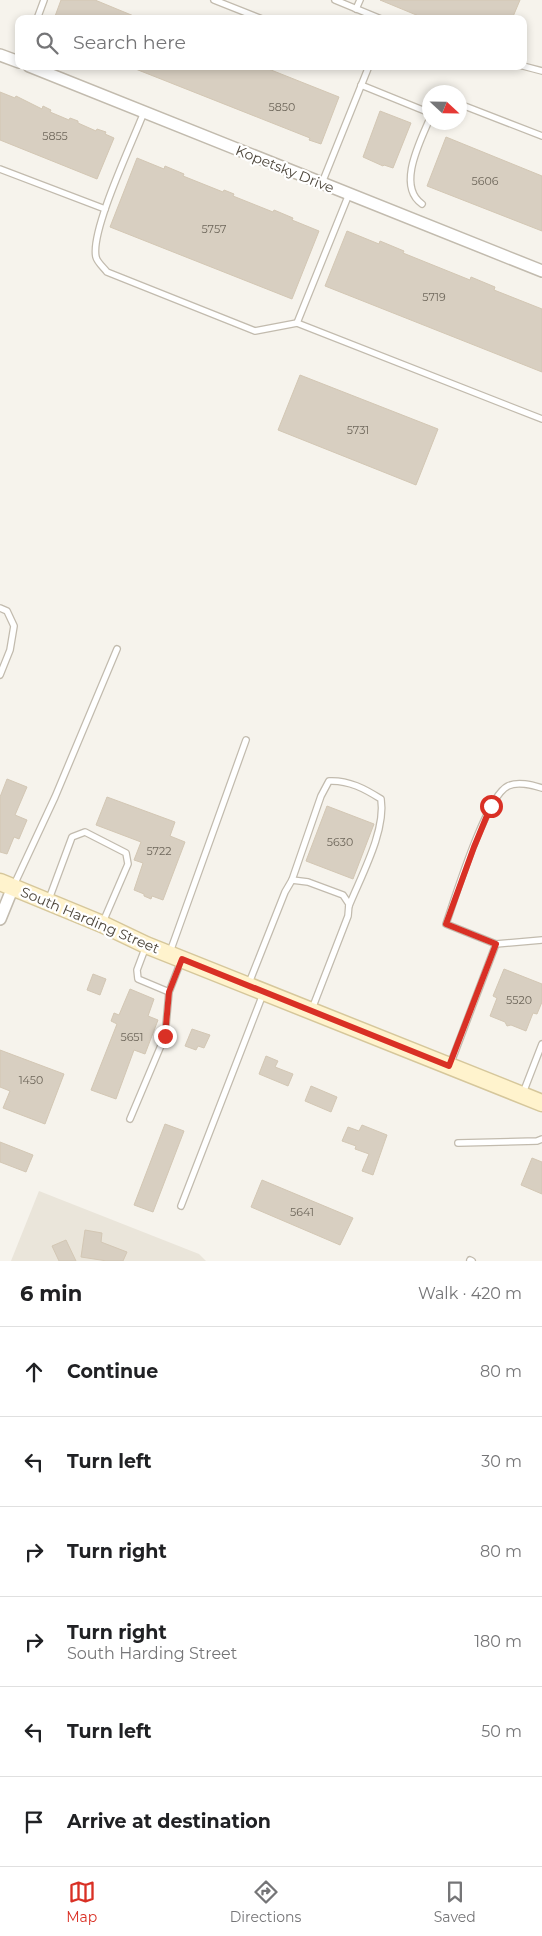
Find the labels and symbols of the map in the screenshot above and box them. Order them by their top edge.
north arrow [422,85,467,130]
house number: 5850 [269,100,295,114]
house number: 5855 [42,129,68,143]
street label: Kopetsky Drive [233,141,337,197]
house number: 5606 [472,174,499,188]
house number: 5757 [202,222,226,236]
house number: 5719 [422,290,446,304]
house number: 5731 [347,423,369,437]
route start [480,795,503,818]
house number: 5630 [327,835,353,849]
house number: 5722 [146,844,172,858]
street label: South Harding Street [18,883,162,958]
house number: 5520 [506,993,532,1007]
route end [154,1025,177,1048]
house number: 5651 [120,1030,144,1044]
house number: 1450 [19,1073,43,1087]
house number: 5641 [290,1205,314,1219]

